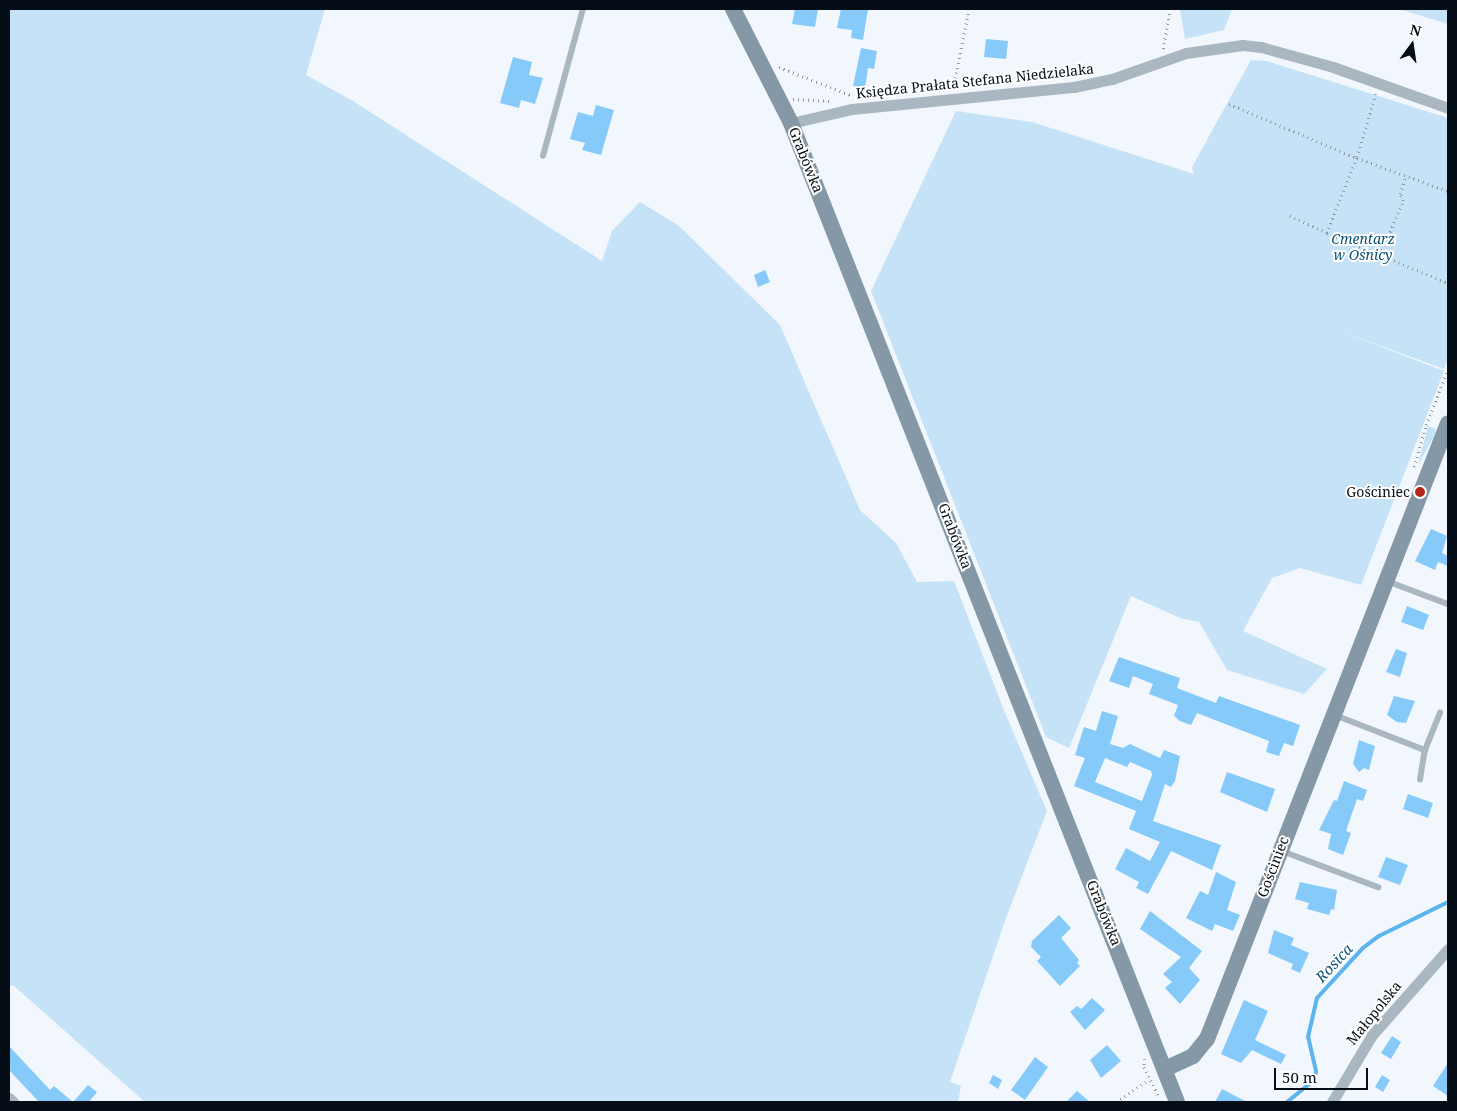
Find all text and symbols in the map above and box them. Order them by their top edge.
text: N [1408,19,1423,41]
north arrow [1387,20,1437,70]
street label: Księdza Prałata Stefana Niedzielaka [855,60,1095,102]
street label: Grabówka [785,125,827,195]
park label: Cmentarz w Ośnicy [1331,231,1395,264]
place label: Gościniec [1346,484,1410,500]
marker: Gościniec [1414,486,1426,498]
street label: Grabówka [935,501,975,571]
street label: Gościniec [1254,834,1292,900]
street label: Grabówka [1083,878,1125,948]
water label: Rosica [1312,940,1356,986]
street label: Małopolska [1343,978,1405,1048]
scale bar [1277,1058,1371,1090]
text: 50 m [1282,1067,1317,1087]

